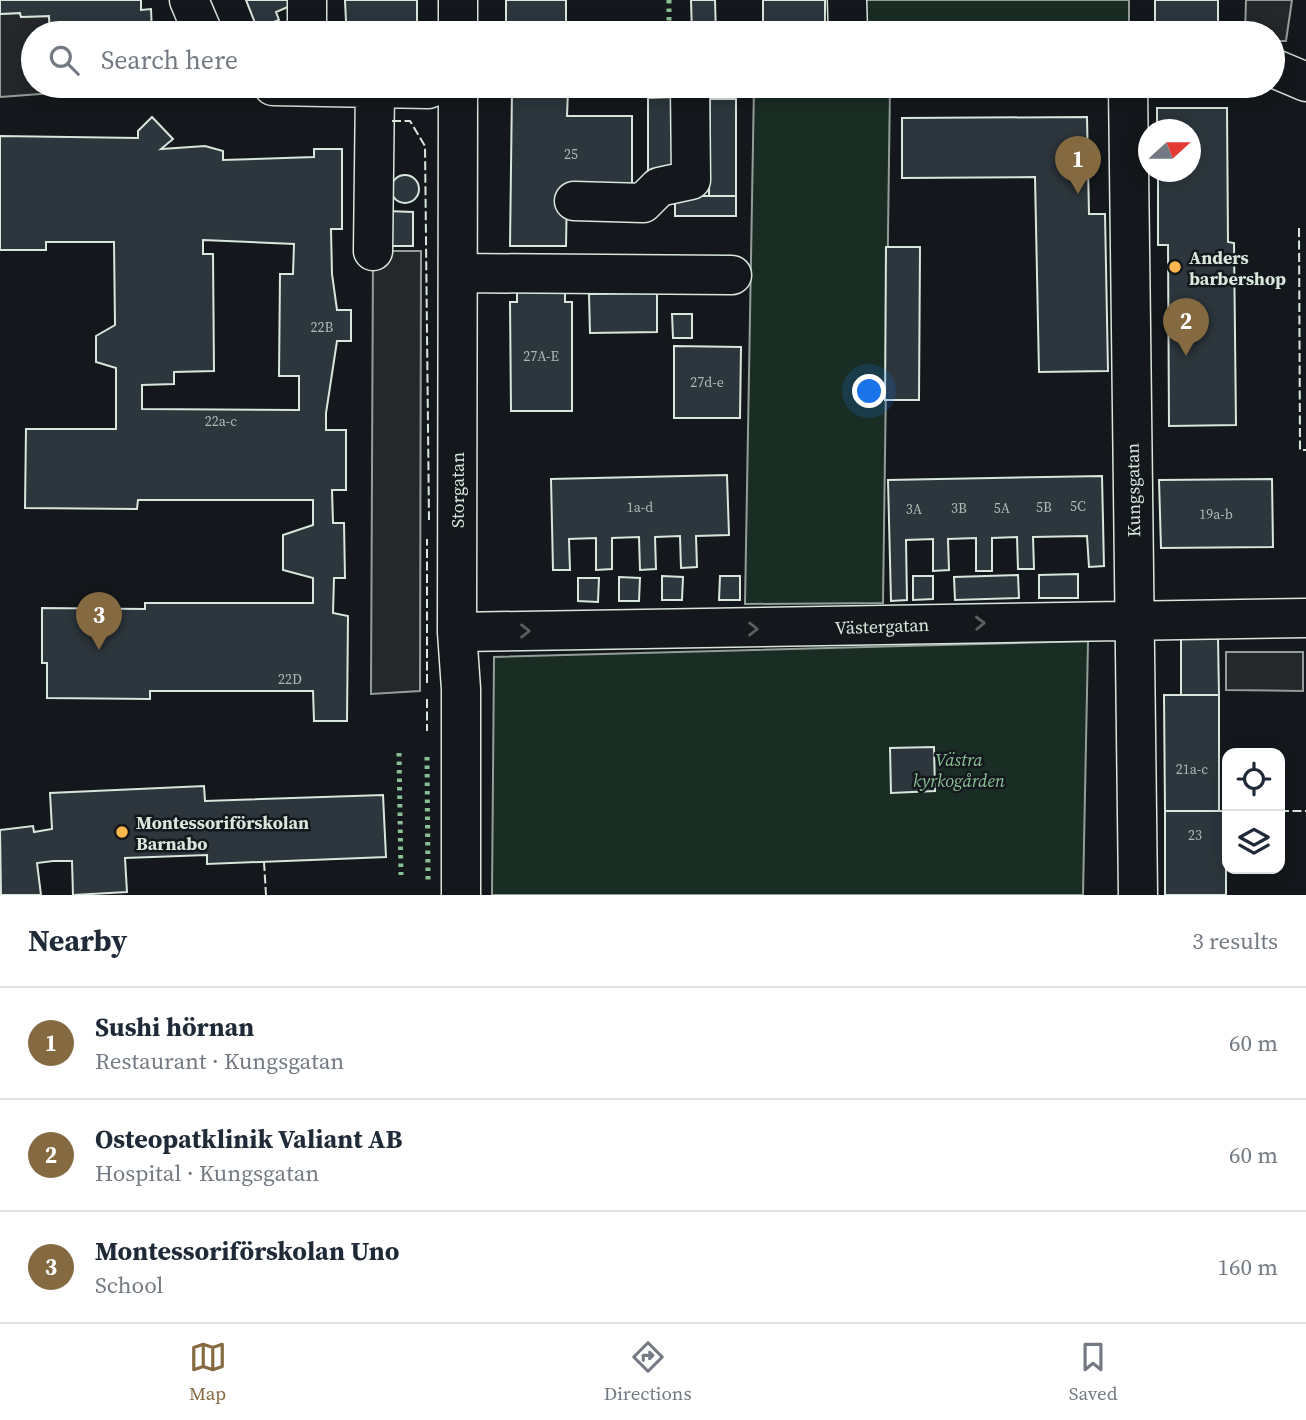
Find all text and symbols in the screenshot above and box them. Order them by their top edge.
search box [21,21,1285,98]
icon: search [45,41,83,79]
text: Search here [101,42,238,78]
north arrow [1138,119,1201,182]
pin: 1 [1055,136,1101,194]
house number: 25 [564,144,578,164]
place label: Anders barbershop [1189,245,1286,291]
marker: Anders barbershop [1167,259,1183,275]
pin: 2 [1163,298,1209,356]
house number: 22B [311,317,334,337]
house number: 27A-E [523,346,559,366]
house number: 27d-e [690,372,724,392]
your location [852,374,886,408]
house number: 22a-c [205,411,237,431]
street label: Kungsgatan [1120,443,1146,537]
street label: Storgatan [445,452,470,528]
house number: 5C [1070,496,1086,516]
house number: 1a-d [627,497,653,517]
house number: 5B [1036,497,1052,517]
house number: 3B [951,498,967,518]
house number: 5A [994,498,1011,518]
house number: 3A [906,499,923,519]
house number: 19a-b [1199,504,1233,524]
pin: 3 [76,592,122,650]
street label: Västergatan [834,612,930,640]
one-way arrow [975,616,986,631]
one-way arrow [748,622,759,637]
one-way arrow [521,623,531,639]
house number: 22D [278,669,302,689]
park label: Västra kyrkogården [913,747,1005,793]
map controls [1222,748,1285,874]
button: locate [1222,748,1285,811]
house number: 21a-c [1176,759,1208,779]
place label: Montessoriförskolan Barnabo [136,810,309,856]
button: layers [1222,811,1285,874]
marker: Montessoriförskolan Barnabo [114,824,130,840]
house number: 23 [1188,825,1202,845]
text: Nearby [28,920,127,961]
text: 3 results [1192,925,1278,957]
text: Sushi hörnan [95,1009,254,1045]
text: 1 [45,1027,57,1059]
text: 60 m [1229,1027,1278,1059]
text: Restaurant · Kungsgatan [95,1045,344,1077]
text: Osteopatklinik Valiant AB [95,1121,402,1157]
text: 2 [45,1139,57,1171]
text: 60 m [1229,1139,1278,1171]
text: Hospital · Kungsgatan [95,1157,319,1189]
text: Montessoriförskolan Uno [95,1233,399,1269]
text: 3 [45,1251,57,1283]
text: 160 m [1217,1251,1278,1283]
text: School [95,1269,163,1301]
tab: Map [189,1338,227,1406]
tab: Directions [604,1338,692,1406]
tab: Saved [1069,1338,1117,1406]

